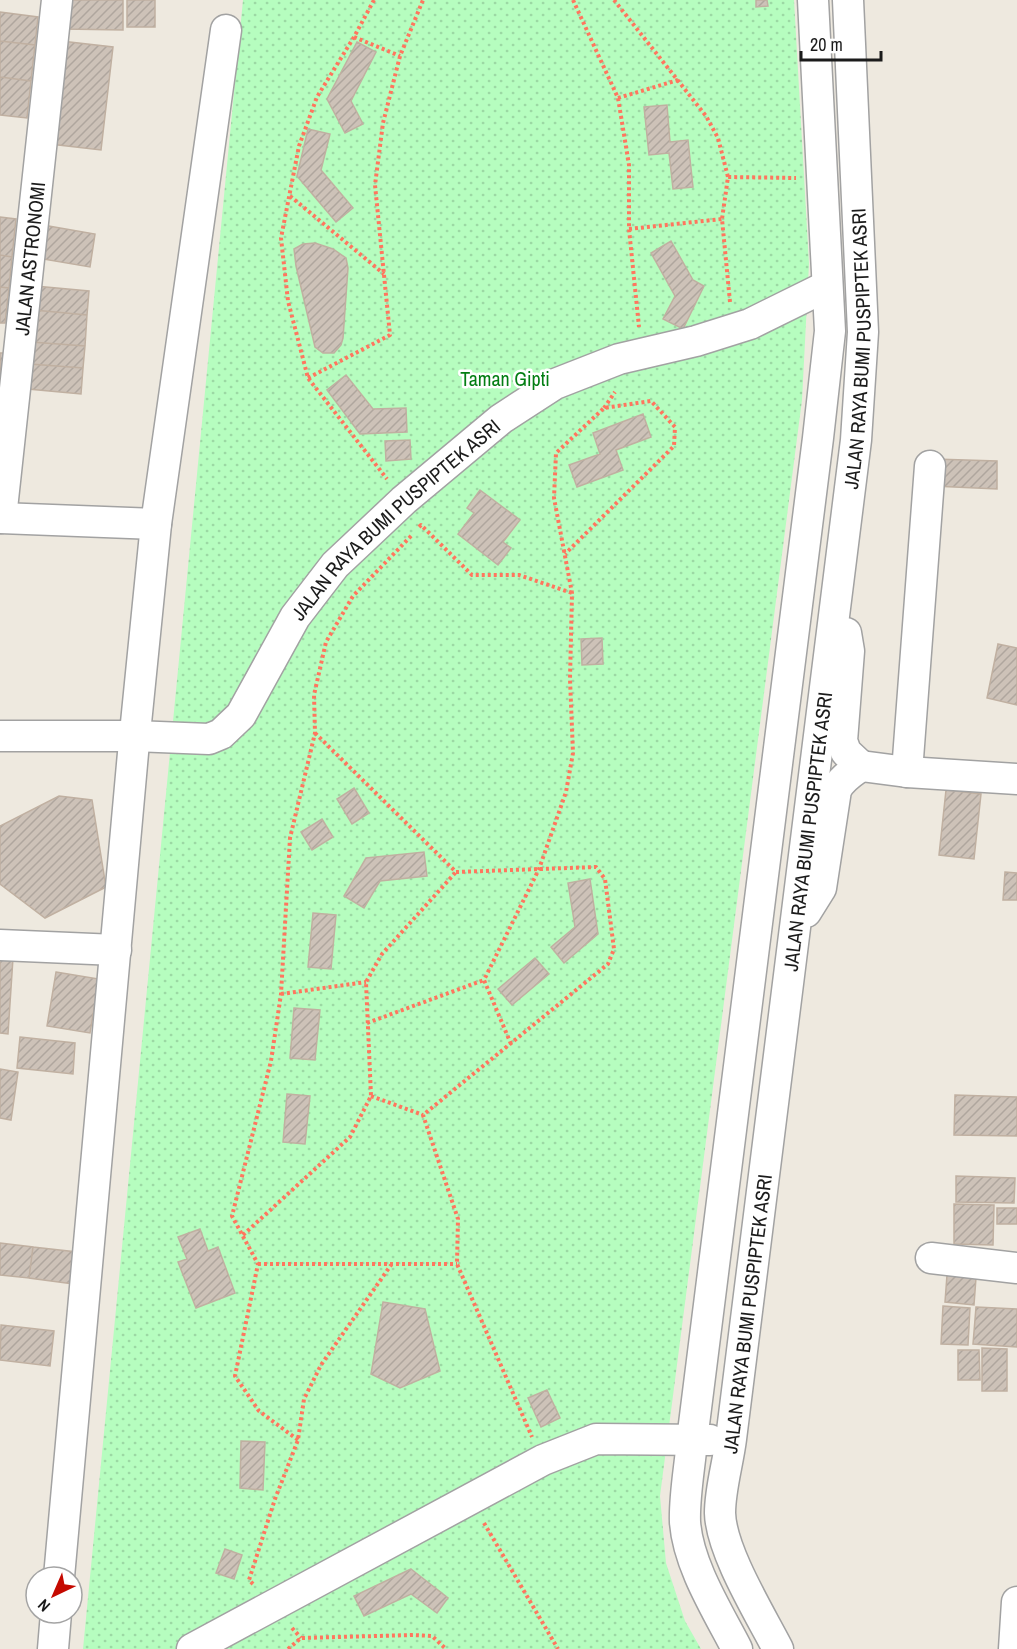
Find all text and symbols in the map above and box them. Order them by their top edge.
scale bar [801,24,880,62]
text: 20 m [810,32,843,57]
street label: JALAN ASTRONOMI [7,180,51,337]
street label: JALAN RAYA BUMI PUSPIPTEK ASRI [836,208,877,490]
park label: Taman Gipti [460,365,550,392]
street label: JALAN RAYA BUMI PUSPIPTEK ASRI [284,412,505,625]
street label: JALAN RAYA BUMI PUSPIPTEK ASRI [776,690,838,973]
street label: JALAN RAYA BUMI PUSPIPTEK ASRI [716,1172,778,1455]
north arrow [24,1565,84,1625]
text: N [33,1595,55,1617]

